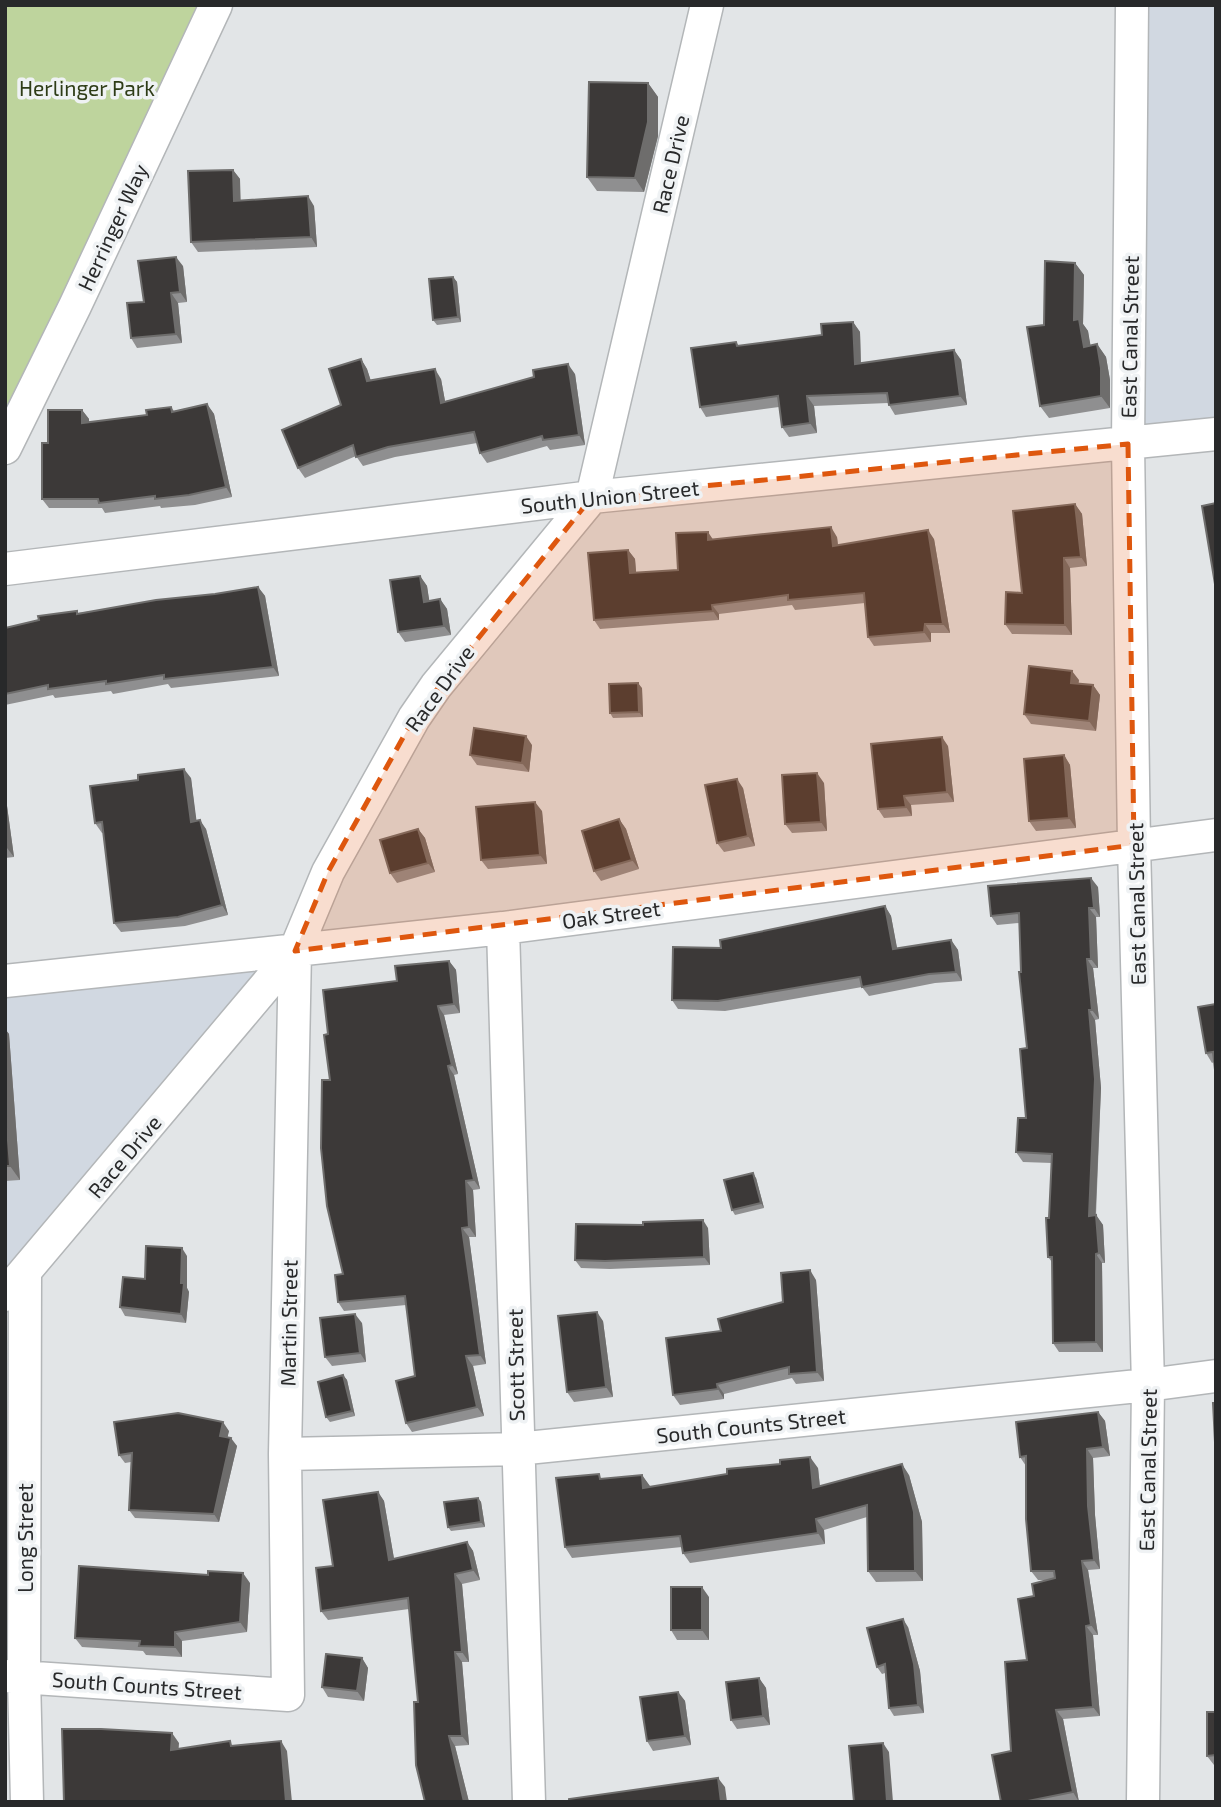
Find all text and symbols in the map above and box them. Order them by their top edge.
park label: Herlinger Park [19,75,155,100]
street label: Race Drive [647,112,693,216]
street label: Herringer Way [72,160,152,294]
street label: East Canal Street [1115,255,1143,419]
street label: South Union Street [520,474,700,518]
street label: Race Drive [399,640,479,736]
street label: East Canal Street [1122,822,1150,986]
street label: Oak Street [560,895,662,933]
street label: Race Drive [82,1110,166,1202]
street label: Martin Street [274,1259,302,1387]
street label: Scott Street [502,1308,528,1422]
street label: East Canal Street [1133,1388,1161,1552]
street label: South Counts Street [655,1403,847,1447]
street label: Long Street [12,1483,37,1593]
street label: South Counts Street [51,1666,243,1704]

